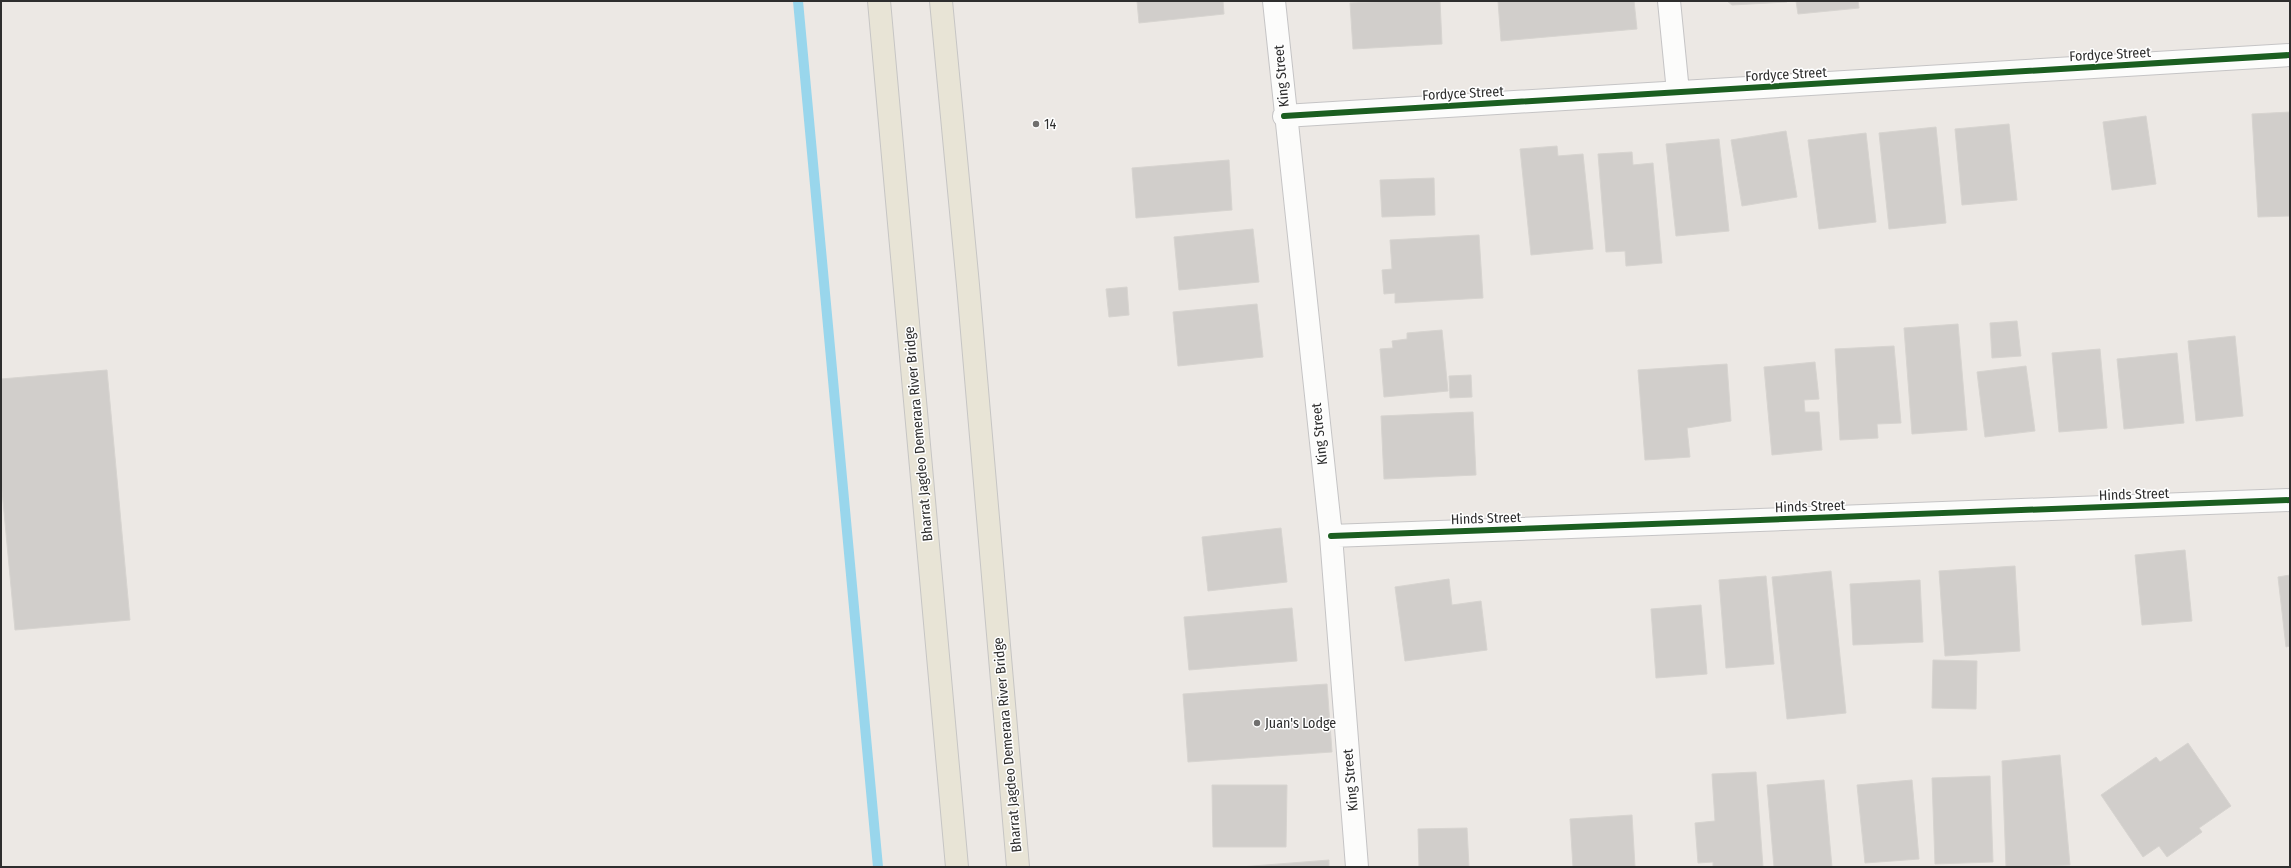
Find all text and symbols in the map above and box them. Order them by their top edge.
street label: King Street [1270,44,1293,108]
street label: Fordyce Street [2069,44,2152,65]
street label: Fordyce Street [1745,64,1828,85]
street label: Fordyce Street [1422,83,1505,104]
place label: 14 [1044,116,1056,133]
marker: 14 [1031,119,1041,129]
street label: Bharrat Jagdeo Demerara River Bridge [901,326,936,542]
street label: King Street [1308,402,1331,466]
street label: Hinds Street [2098,485,2170,504]
street label: Hinds Street [1774,497,1846,516]
street label: Hinds Street [1450,509,1522,528]
street label: Bharrat Jagdeo Demerara River Bridge [990,637,1025,853]
place label: Juan's Lodge [1265,715,1336,732]
marker: Juan's Lodge [1252,718,1262,728]
street label: King Street [1339,748,1362,812]

